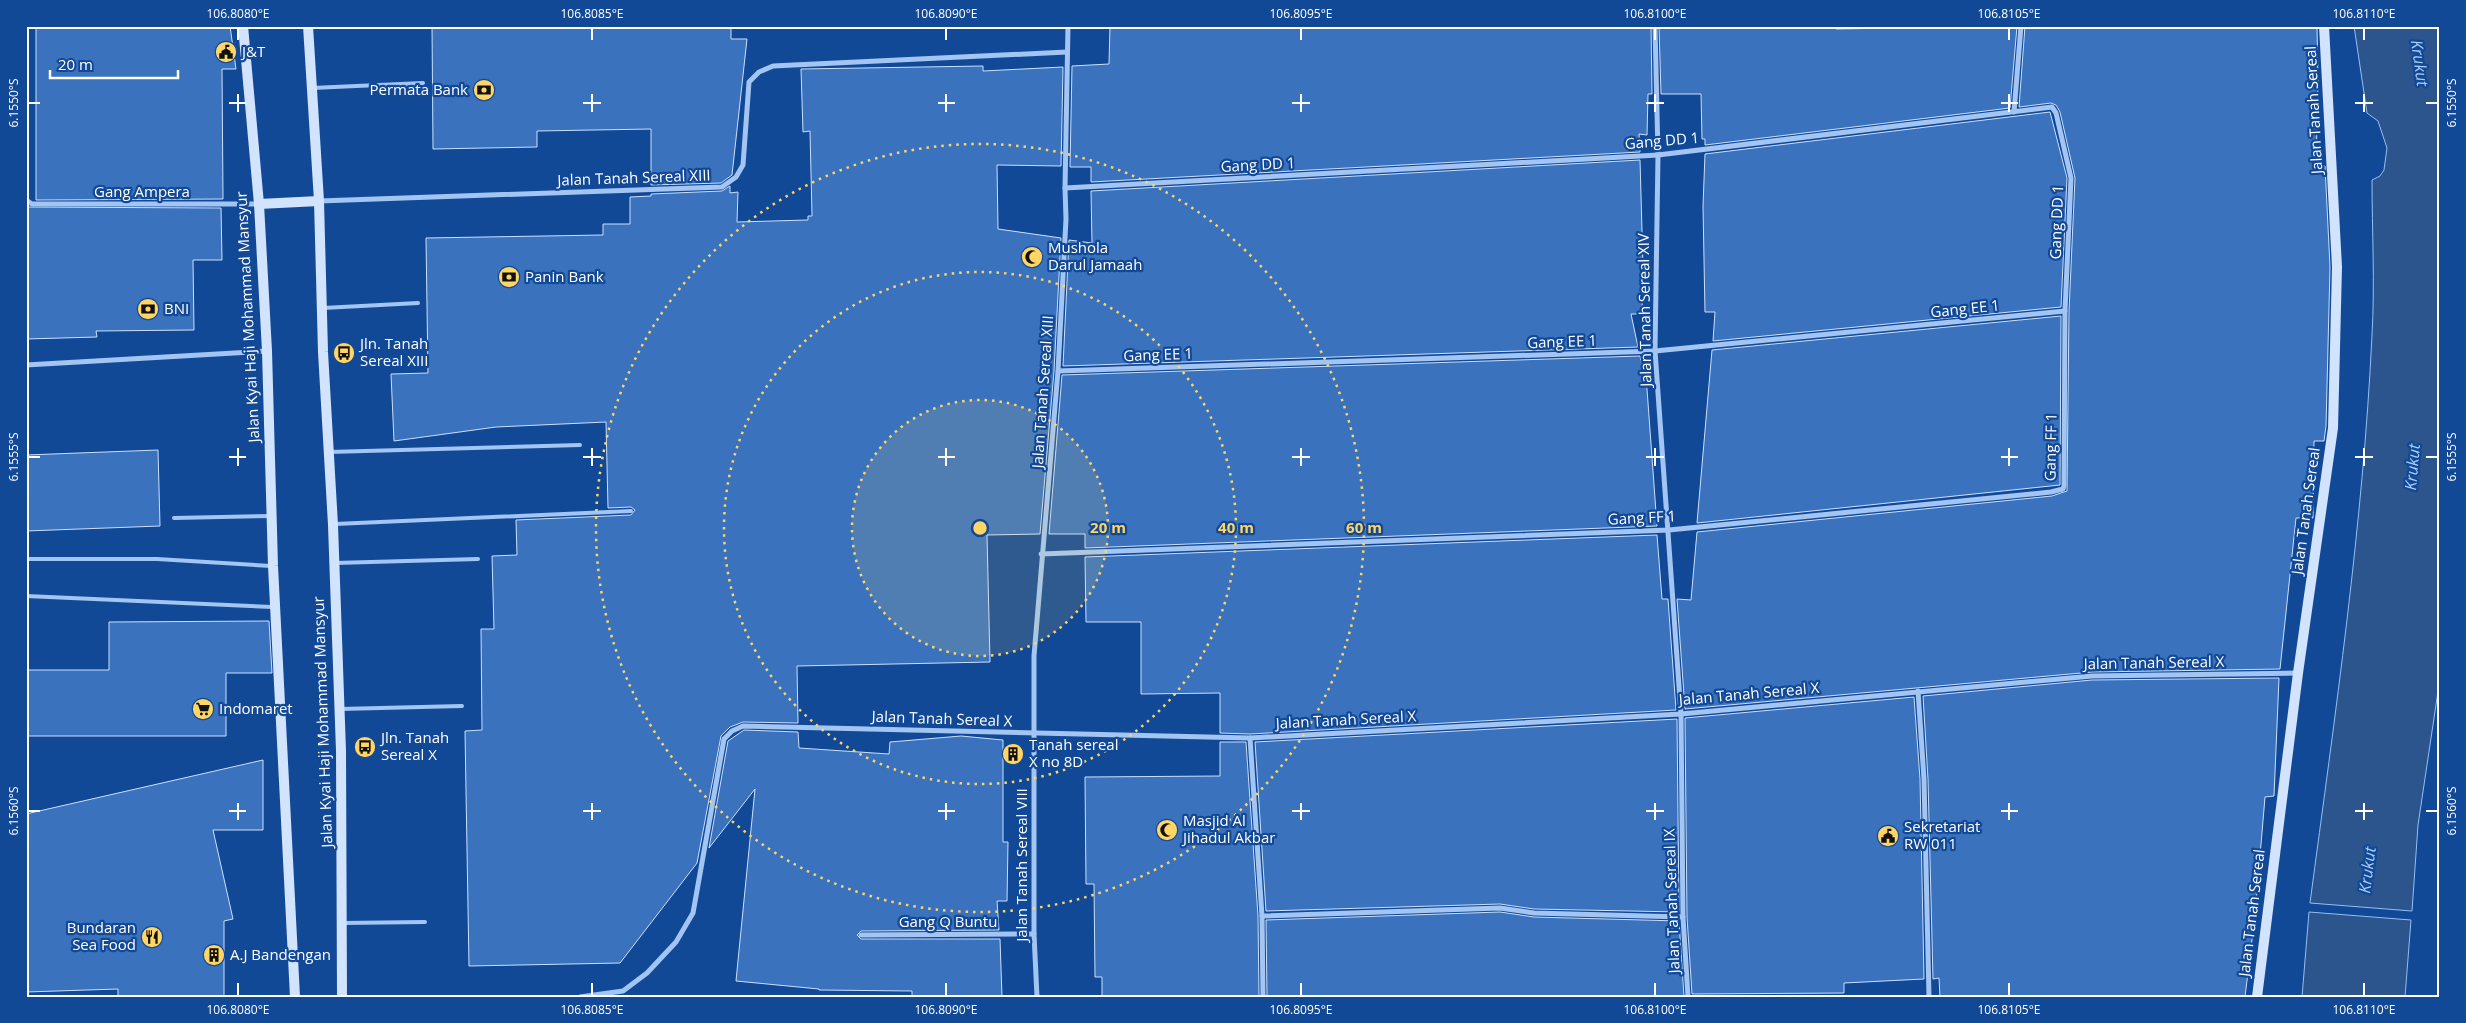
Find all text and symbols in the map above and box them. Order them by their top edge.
text: 106.8080°E [207,5,270,22]
text: 106.8085°E [561,5,624,22]
text: 106.8090°E [915,5,978,22]
text: 106.8095°E [1270,5,1333,22]
text: 106.8100°E [1624,5,1687,22]
text: 106.8105°E [1978,5,2041,22]
text: 106.8110°E [2333,5,2396,22]
water label: Krukut [2406,38,2434,88]
public building icon: J&T [214,40,238,64]
place label: J&T [240,41,266,61]
street label: Jalan Tanah Sereal [2300,46,2326,177]
scale bar [50,48,178,80]
text: 20 m [58,54,93,74]
text: 6.1550°S [5,78,22,128]
bank icon: Permata Bank [472,78,496,102]
text: 6.1550°S [2443,78,2460,128]
place label: Permata Bank [370,79,468,99]
street label: Gang DD 1 [1624,127,1700,153]
street label: Gang DD 1 [1220,152,1296,176]
street label: Jalan Tanah Sereal XIII [555,164,711,190]
street label: Gang Ampera [94,181,190,201]
street label: Gang DD 1 [2045,184,2067,260]
street label: Jalan Kyai Haji Mohammad Mansyur [230,191,264,445]
street label: Jalan Tanah Sereal XIV [1633,233,1655,389]
place label: Mushola Darul Jamaah [1048,237,1142,274]
mosque icon: Mushola Darul Jamaah [1020,245,1044,269]
bank icon: Panin Bank [497,265,521,289]
place label: Panin Bank [525,266,604,286]
street label: Gang EE 1 [1929,294,2001,322]
bank icon: BNI [136,297,160,321]
place label: BNI [164,298,189,318]
street label: Jalan Tanah Sereal XIII [1027,315,1057,471]
street label: Gang EE 1 [1527,330,1597,352]
place label: Jln. Tanah Sereal XIII [358,333,428,370]
bus stop icon: Jln. Tanah Sereal XIII [332,341,356,365]
street label: Gang EE 1 [1123,343,1193,365]
street label: Gang FF 1 [2039,413,2061,481]
text: 6.1555°S [5,432,22,482]
text: 6.1555°S [2443,432,2460,482]
water label: Krukut [2399,442,2425,491]
street label: Jalan Tanah Sereal [2286,446,2324,578]
street label: Gang FF 1 [1607,505,1677,529]
text: 20 m [1090,517,1126,537]
text: 40 m [1218,517,1254,537]
text: 60 m [1346,517,1382,537]
centre of rings [971,519,989,537]
street label: Jalan Kyai Haji Mohammad Mansyur [308,596,336,850]
street label: Jalan Tanah Sereal X [2081,651,2225,673]
street label: Jalan Tanah Sereal X [1676,677,1820,709]
supermarket icon: Indomaret [191,697,215,721]
place label: Indomaret [219,698,293,718]
street label: Jalan Tanah Sereal X [869,705,1013,730]
street label: Jalan Tanah Sereal X [1273,705,1417,733]
place label: Jln. Tanah Sereal X [379,727,449,764]
place label: Tanah sereal X no 8D [1029,734,1118,771]
bus stop icon: Jln. Tanah Sereal X [353,735,377,759]
building icon: Tanah sereal X no 8D [1001,742,1025,766]
text: 6.1560°S [5,786,22,836]
text: 6.1560°S [2443,786,2460,836]
street label: Jalan Tanah Sereal VIII [1011,788,1031,944]
place label: Masjid Al Jihadul Akbar [1181,810,1275,847]
place label: Sekretariat RW 011 [1904,816,1980,853]
mosque icon: Masjid Al Jihadul Akbar [1155,818,1179,842]
public building icon: Sekretariat RW 011 [1876,824,1900,848]
street label: Jalan Tanah Sereal IX [1658,828,1684,976]
water label: Krukut [2353,845,2381,895]
street label: Jalan Tanah Sereal [2233,848,2269,980]
street label: Gang Q Buntu [899,911,997,931]
place label: Bundaran Sea Food [67,917,136,954]
restaurant icon: Bundaran Sea Food [140,925,164,949]
building icon: A.J Bandengan [202,943,226,967]
place label: A.J Bandengan [230,944,331,964]
text: 106.8080°E [207,1001,270,1018]
text: 106.8085°E [561,1001,624,1018]
text: 106.8090°E [915,1001,978,1018]
text: 106.8095°E [1270,1001,1333,1018]
text: 106.8100°E [1624,1001,1687,1018]
text: 106.8105°E [1978,1001,2041,1018]
text: 106.8110°E [2333,1001,2396,1018]

